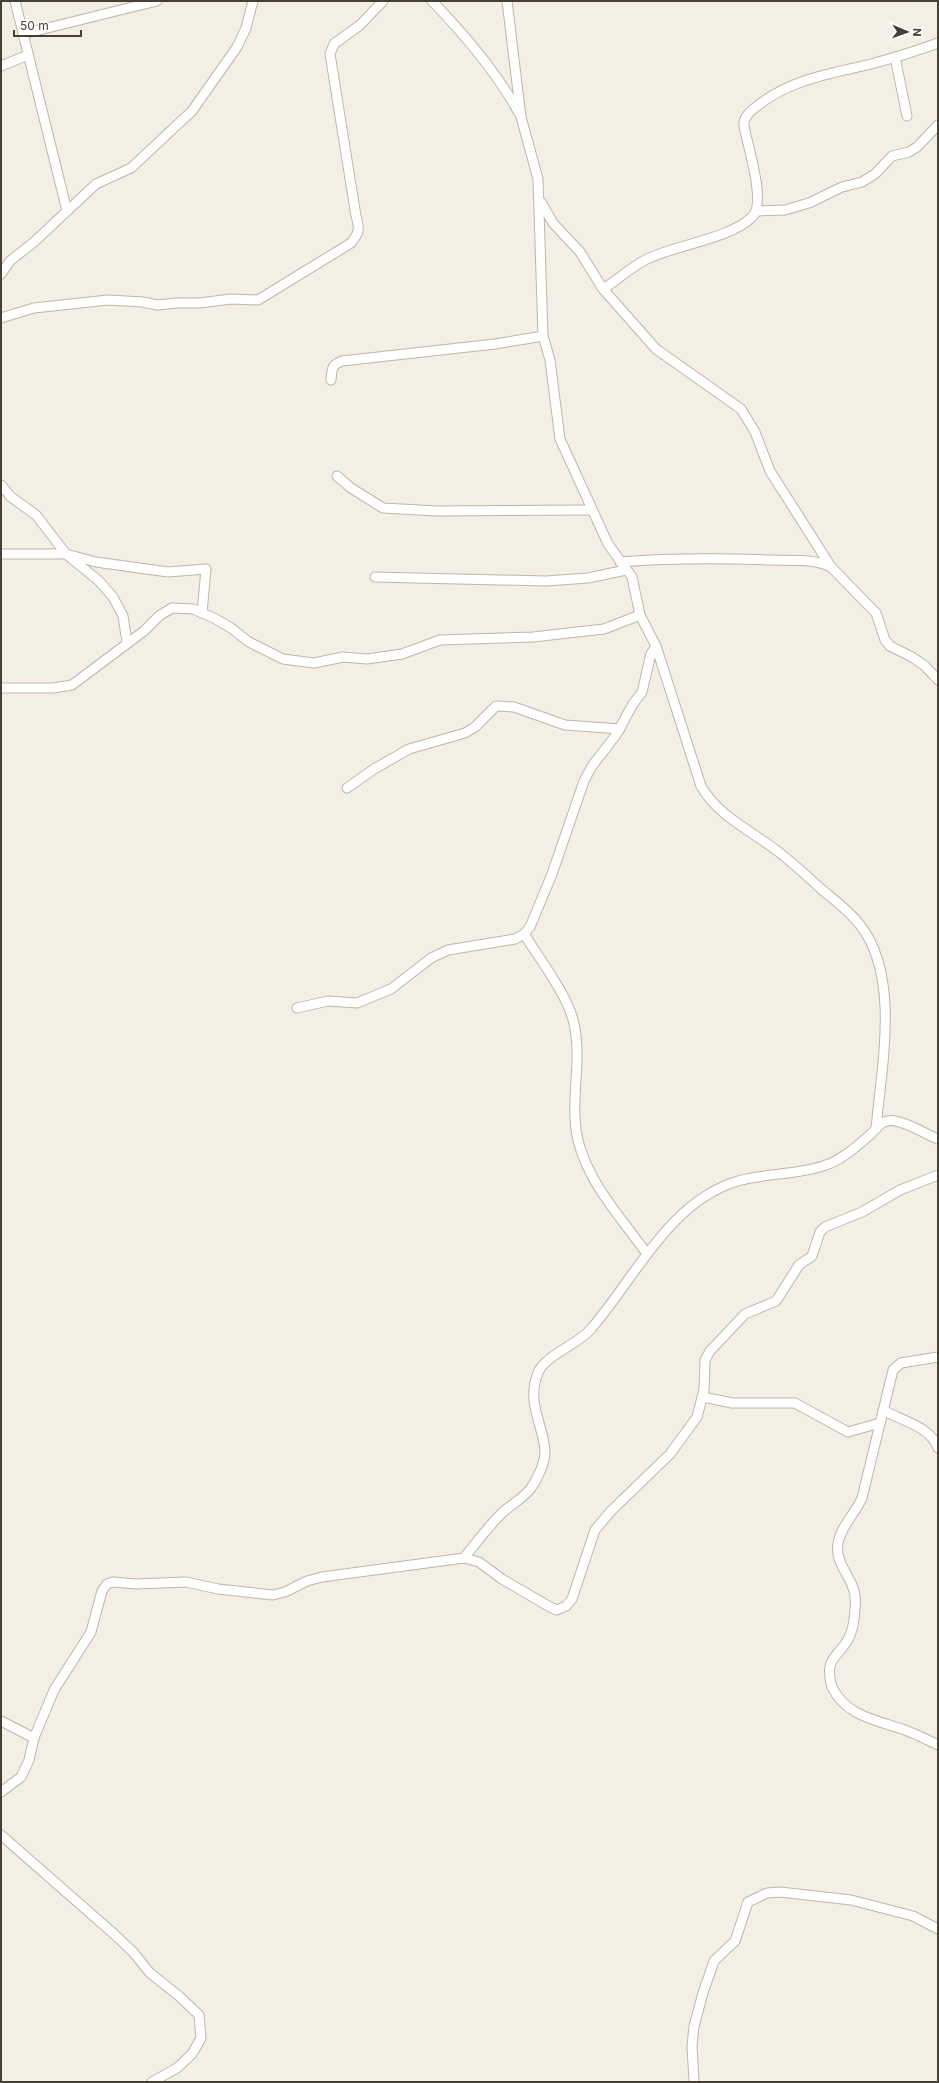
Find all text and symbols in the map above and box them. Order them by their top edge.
scale bar [14,12,81,38]
north arrow [887,12,927,52]
text: 50 m [20,18,49,33]
text: N [910,28,924,37]

